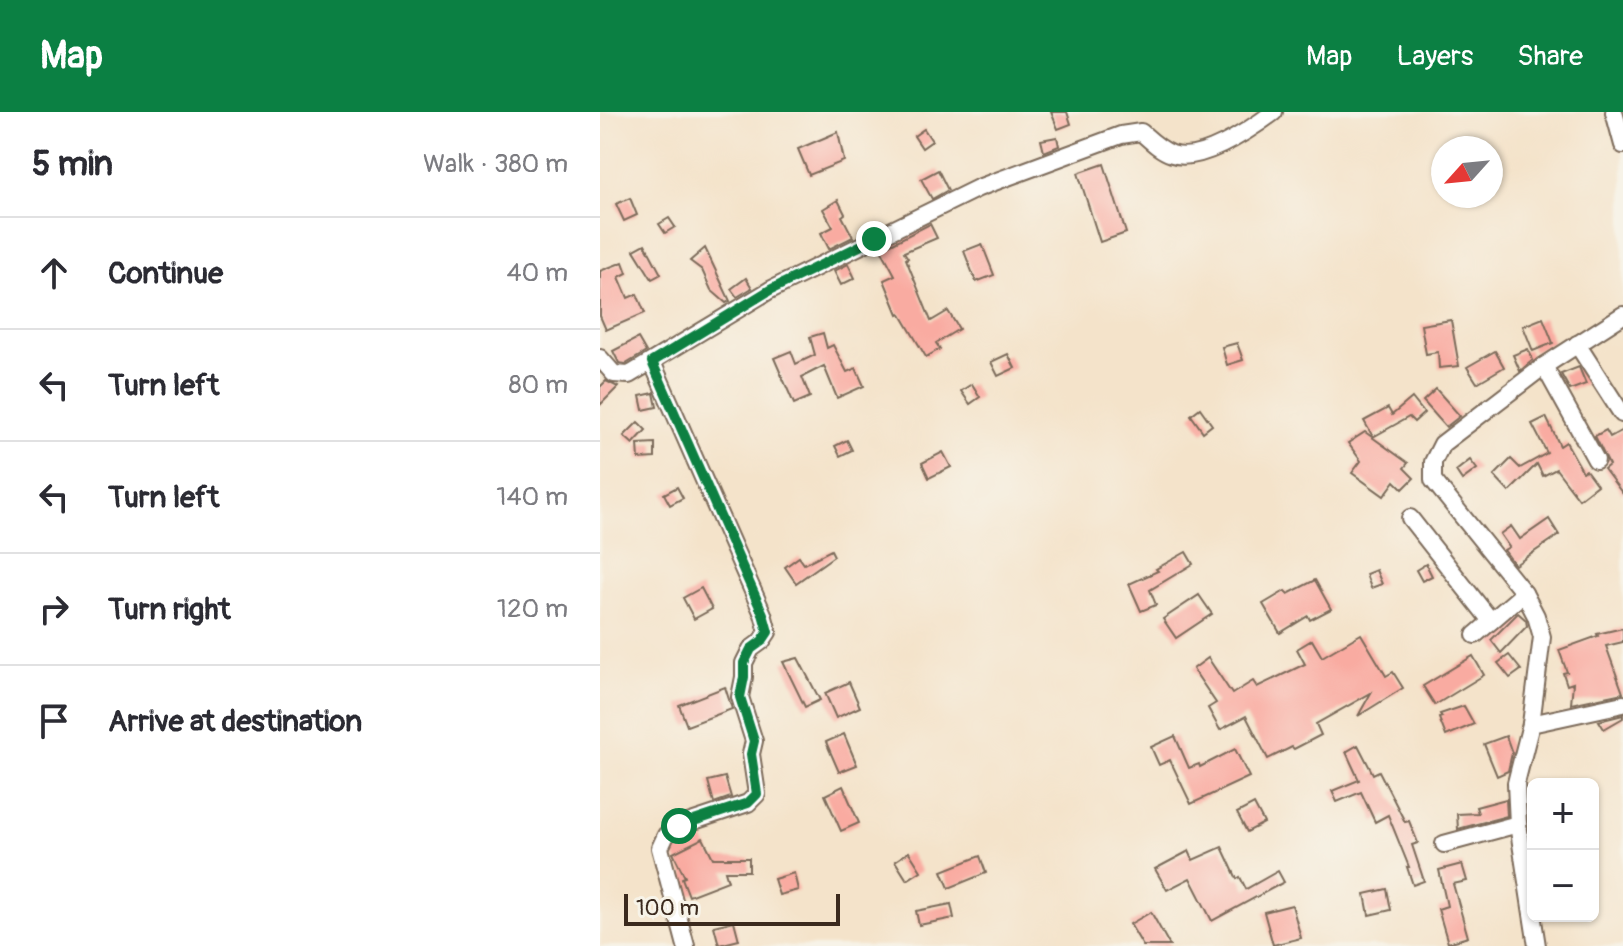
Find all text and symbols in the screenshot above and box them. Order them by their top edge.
text: Map [40,32,103,80]
text: Map [1306,39,1352,74]
text: Layers [1396,39,1473,74]
text: Share [1517,39,1583,74]
north arrow [1431,136,1503,208]
text: 5 min [32,143,113,186]
text: Walk · 380 m [423,148,568,180]
route end [856,221,892,257]
icon: ahead [32,251,76,295]
text: Continue [108,255,223,292]
text: 40 m [506,257,568,289]
icon: left [32,363,76,407]
text: Turn left [108,367,219,404]
text: 80 m [508,369,568,401]
icon: left [32,475,76,519]
text: Turn left [108,479,219,516]
text: 140 m [496,481,568,513]
icon: right [32,587,76,631]
text: Turn right [108,591,231,628]
text: 120 m [497,593,568,625]
icon: arrive [32,699,76,743]
text: Arrive at destination [108,703,362,740]
map controls [1527,778,1599,922]
button: + [1527,778,1599,850]
route start [661,808,697,844]
button: − [1527,850,1599,922]
scale bar [624,890,840,926]
text: 100 m [636,894,699,922]

